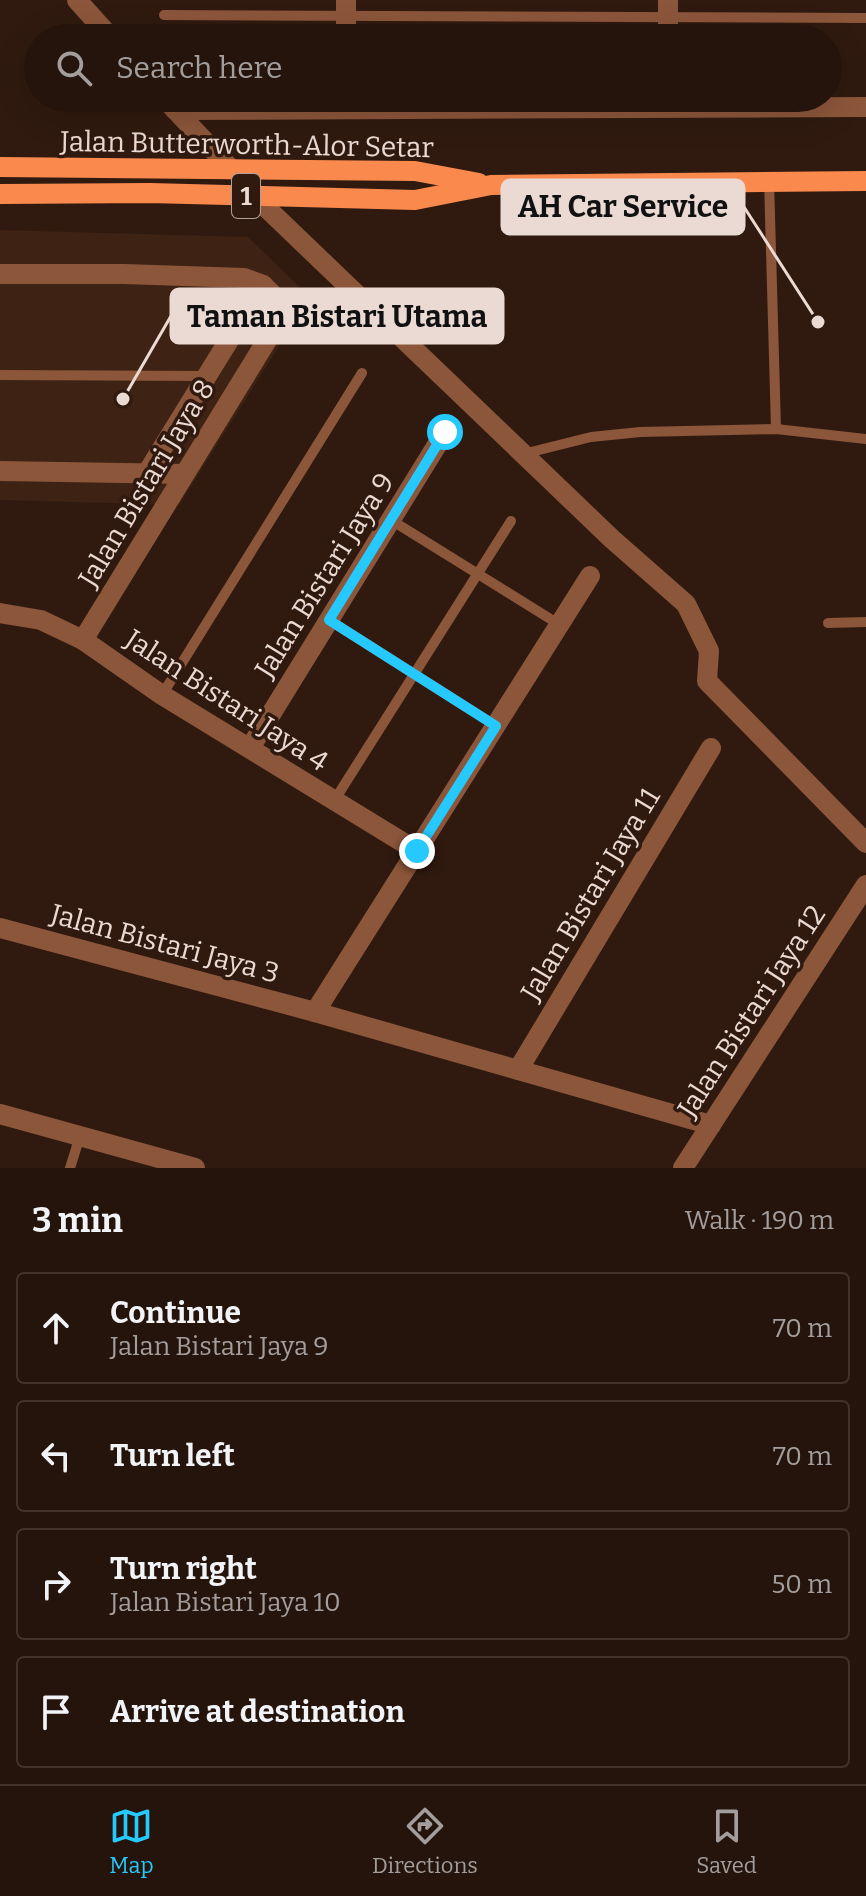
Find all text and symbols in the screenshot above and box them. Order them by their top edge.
search box [24,24,842,112]
icon: search [52,46,96,90]
text: Search here [116,50,283,86]
street label: Jalan Butterworth-Alor Setar [59,125,434,164]
road number: 1 [232,174,260,218]
callout: AH Car Service [502,180,744,234]
text: AH Car Service [518,189,728,225]
callout: Taman Bistari Utama [171,289,503,343]
text: Taman Bistari Utama [187,299,487,335]
street label: Jalan Bistari Jaya 8 [71,374,221,594]
route start [427,414,463,450]
street label: Jalan Bistari Jaya 9 [248,467,401,685]
street label: Jalan Bistari Jaya 4 [118,622,334,778]
street label: Jalan Bistari Jaya 11 [514,782,667,1007]
route end [399,833,435,869]
street label: Jalan Bistari Jaya 3 [46,897,283,990]
street label: Jalan Bistari Jaya 12 [670,899,832,1124]
text: 3 min [32,1200,123,1241]
text: Walk · 190 m [685,1205,834,1236]
text: Continue [110,1295,241,1331]
icon: ahead [34,1306,78,1350]
text: 70 m [773,1313,832,1344]
text: Jalan Bistari Jaya 9 [110,1331,329,1362]
icon: left [34,1434,78,1478]
text: Turn left [110,1438,235,1474]
text: 70 m [773,1441,832,1472]
text: Turn right [110,1551,257,1587]
icon: right [34,1562,78,1606]
text: 50 m [771,1569,832,1600]
text: Jalan Bistari Jaya 10 [110,1587,341,1618]
icon: arrive [34,1690,78,1734]
text: Arrive at destination [110,1694,405,1730]
tab: Map [109,1804,154,1879]
tab: Directions [372,1804,478,1879]
tab: Saved [696,1804,757,1879]

